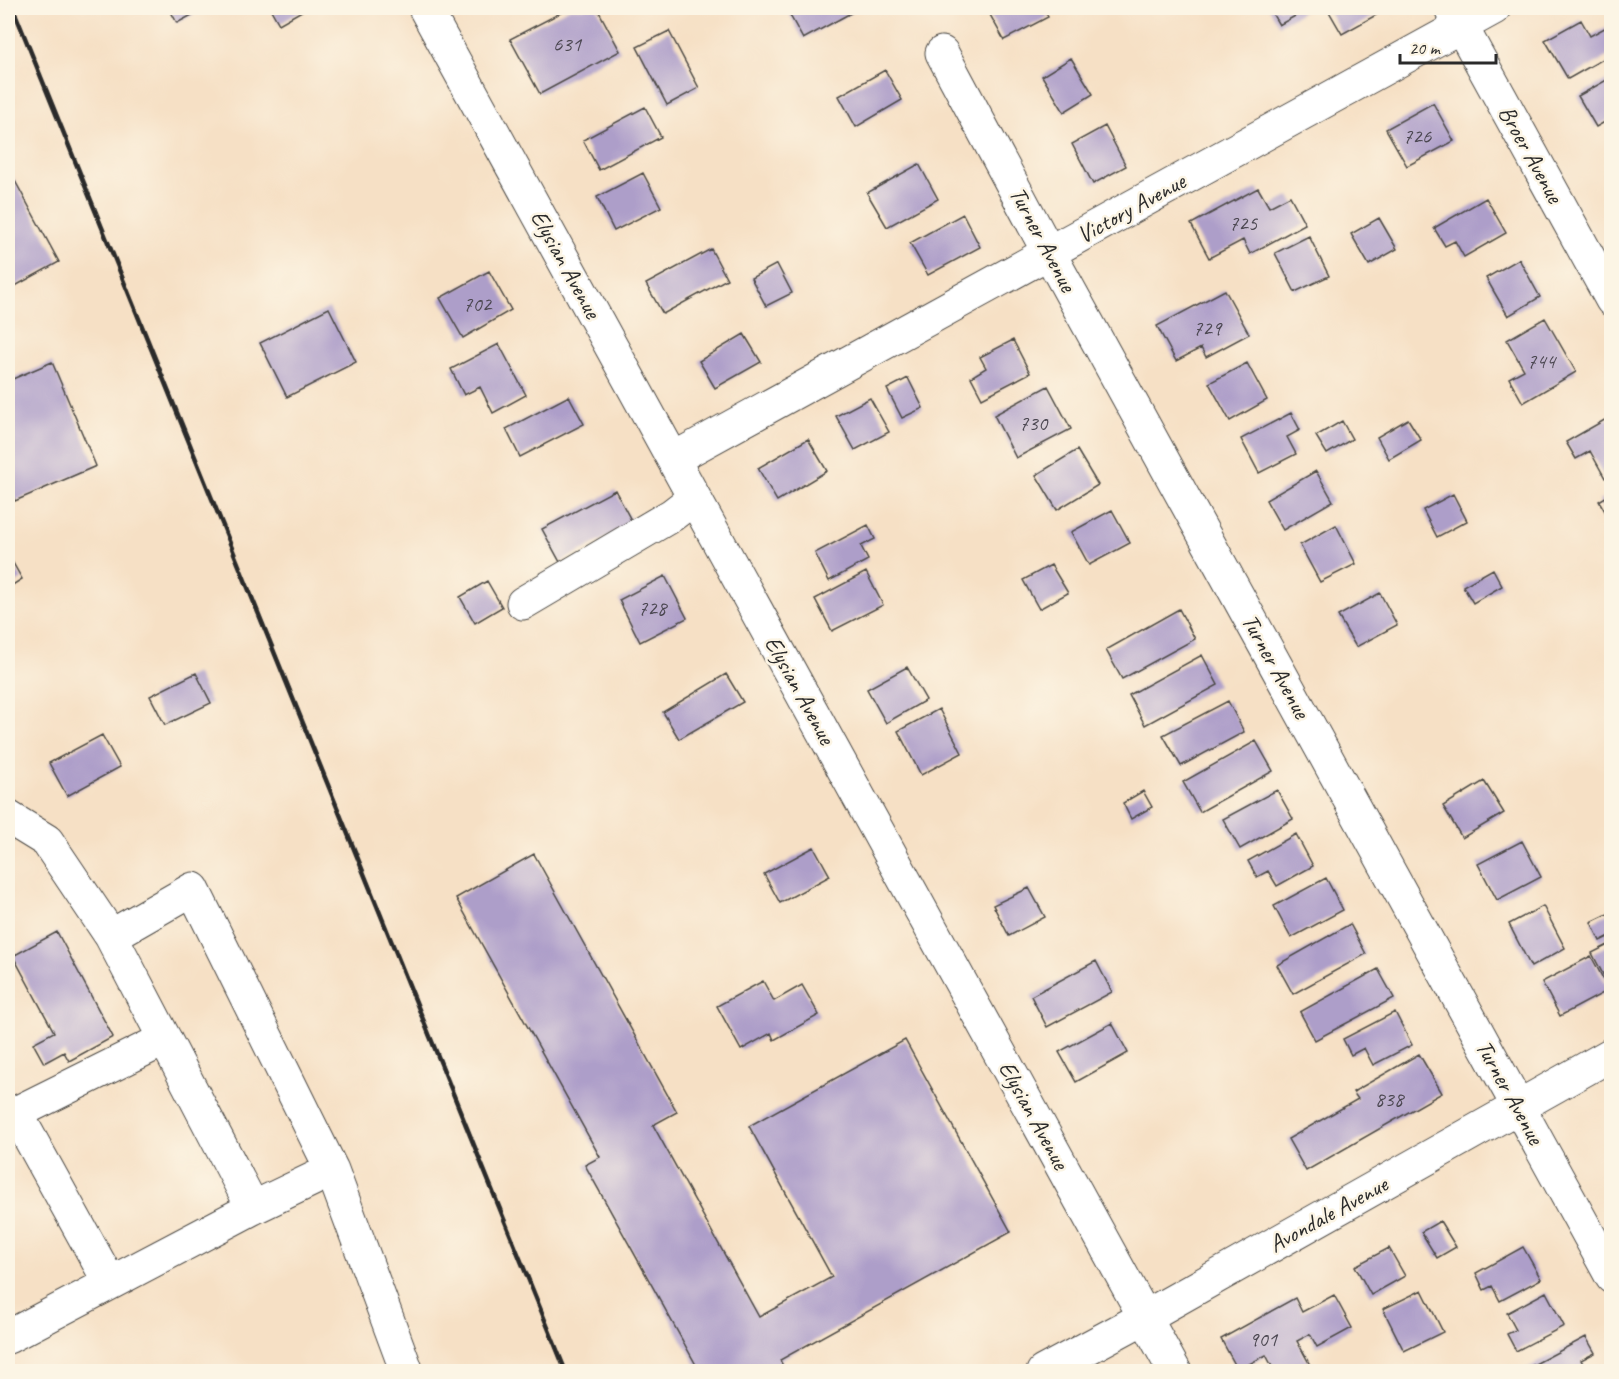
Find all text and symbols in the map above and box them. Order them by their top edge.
scale bar [1400,27,1496,65]
house number: 631 [553,31,583,57]
text: 20 m [1409,37,1442,59]
street label: Broer Avenue [1492,100,1571,210]
house number: 726 [1403,123,1432,149]
street label: Victory Avenue [1072,165,1192,250]
street label: Turner Avenue [1003,181,1084,299]
street label: Elysian Avenue [524,205,609,325]
house number: 725 [1229,210,1259,236]
house number: 702 [463,291,493,317]
house number: 729 [1193,315,1223,341]
house number: 744 [1527,348,1558,374]
house number: 730 [1019,410,1049,436]
house number: 728 [638,595,669,621]
street label: Turner Avenue [1235,609,1318,725]
street label: Elysian Avenue [758,631,843,751]
street label: Turner Avenue [1469,1035,1552,1151]
street label: Elysian Avenue [992,1056,1077,1176]
house number: 838 [1375,1086,1406,1112]
street label: Avondale Avenue [1263,1168,1395,1259]
house number: 901 [1249,1326,1279,1352]

